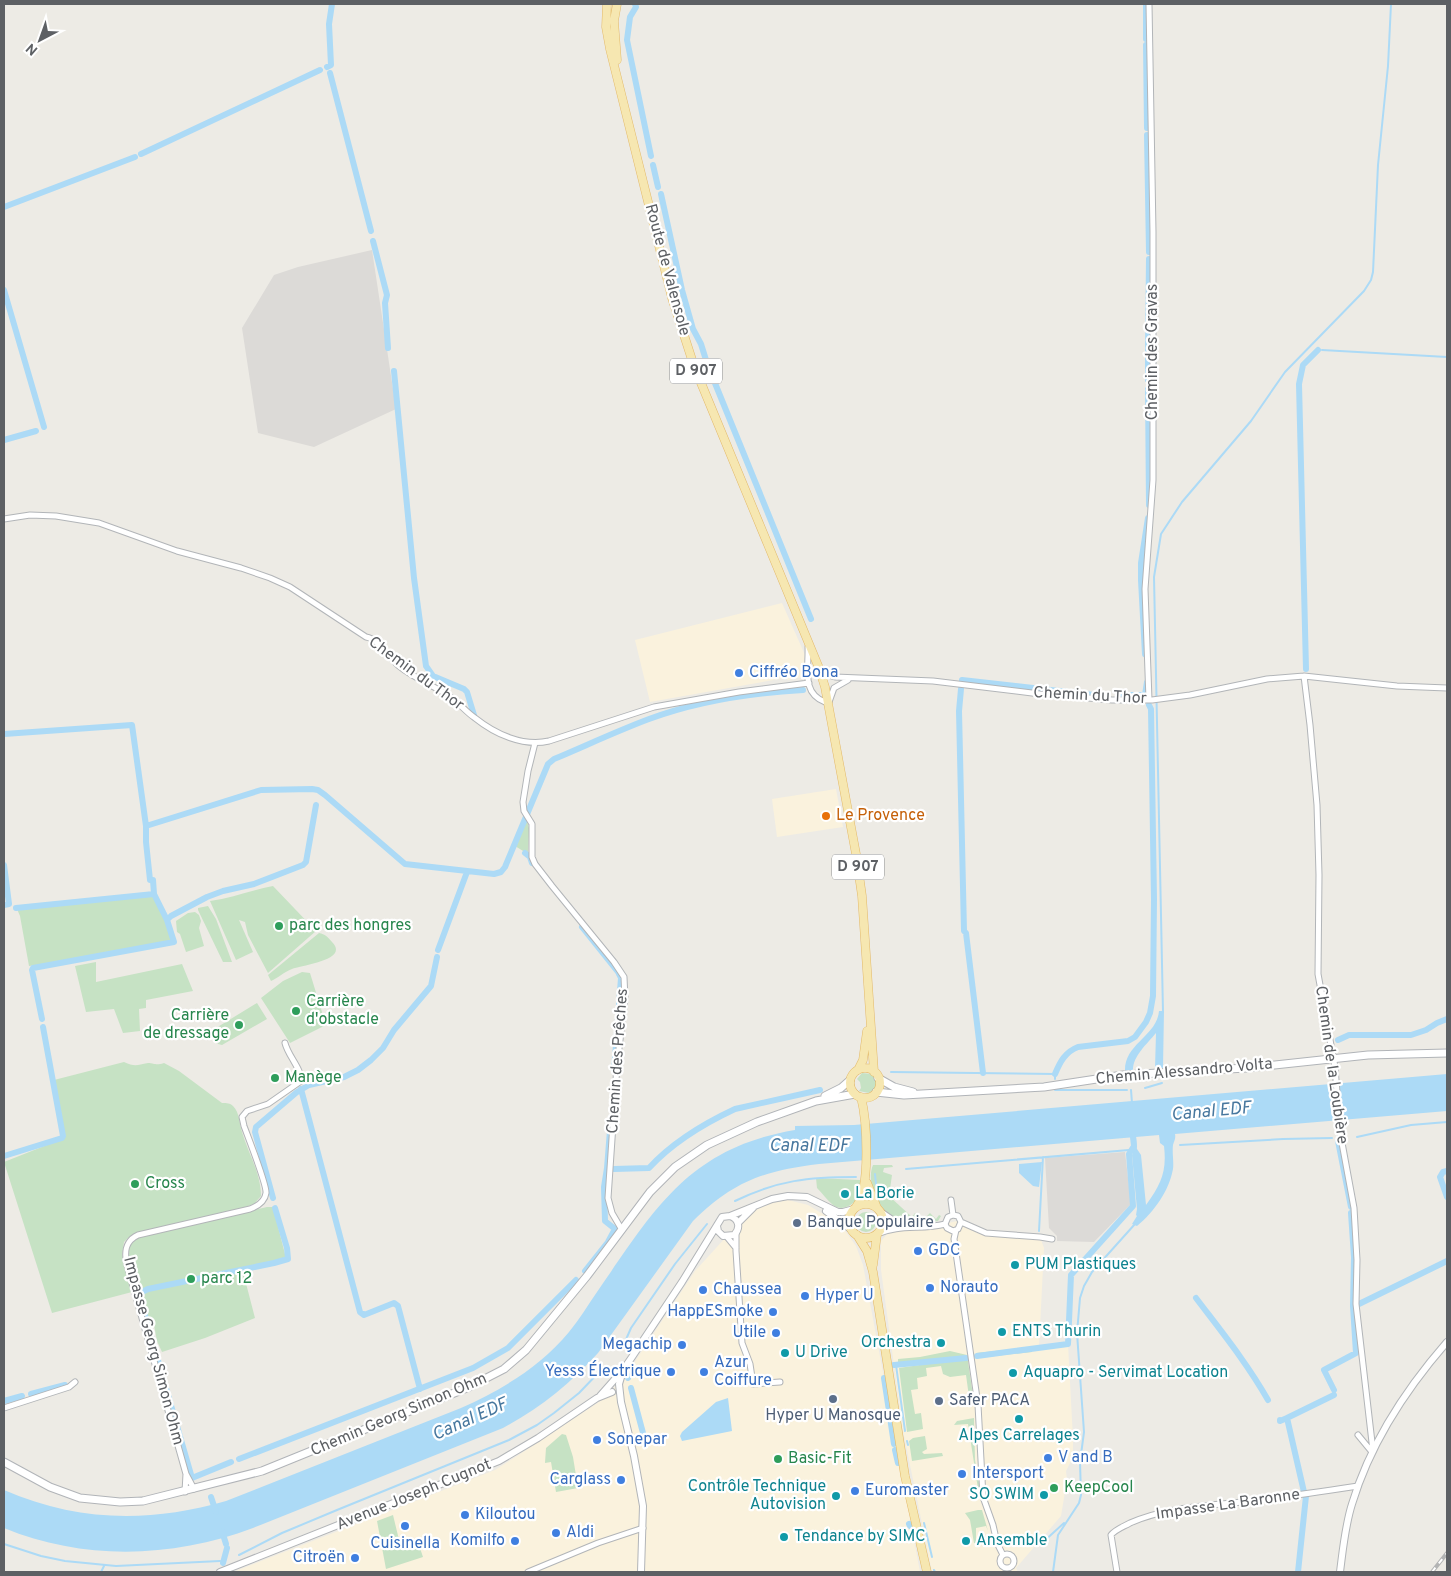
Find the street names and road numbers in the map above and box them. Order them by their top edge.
street label: Route de Valensole [640,202,694,338]
street label: Chemin des Gravas [1143,284,1163,420]
road number: D 907 [670,358,722,384]
street label: Chemin du Thor [364,633,468,715]
street label: Chemin du Thor [1033,683,1147,709]
road number: D 907 [832,854,884,880]
street label: Chemin de la Loubière [1310,985,1352,1145]
street label: Chemin des Prêches [603,988,633,1134]
street label: Chemin Alessandro Volta [1095,1054,1273,1090]
street label: Impasse Georg Simon Ohm [118,1255,188,1447]
street label: Chemin Georg Simon Ohm [308,1369,490,1461]
street label: Avenue Joseph Cugnot [334,1455,494,1535]
street label: Impasse La Baronne [1155,1485,1301,1525]

